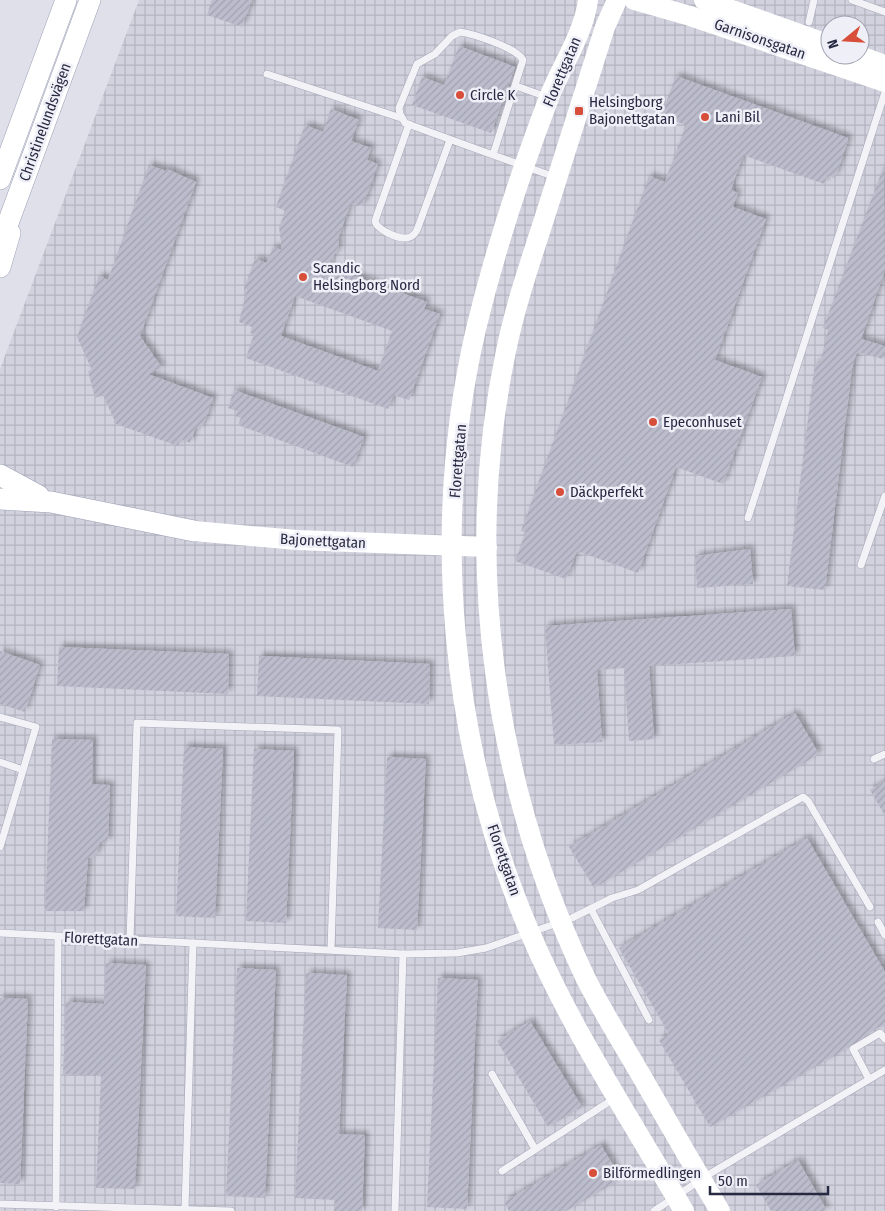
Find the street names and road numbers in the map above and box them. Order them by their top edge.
street label: Garnisonsgatan [712,15,808,63]
street label: Florettgatan [539,34,585,110]
street label: Christinelundsvägen [15,60,75,184]
street label: Florettgatan [446,423,470,499]
street label: Bajonettgatan [280,530,366,552]
street label: Florettgatan [483,822,525,898]
street label: Florettgatan [63,928,139,950]

